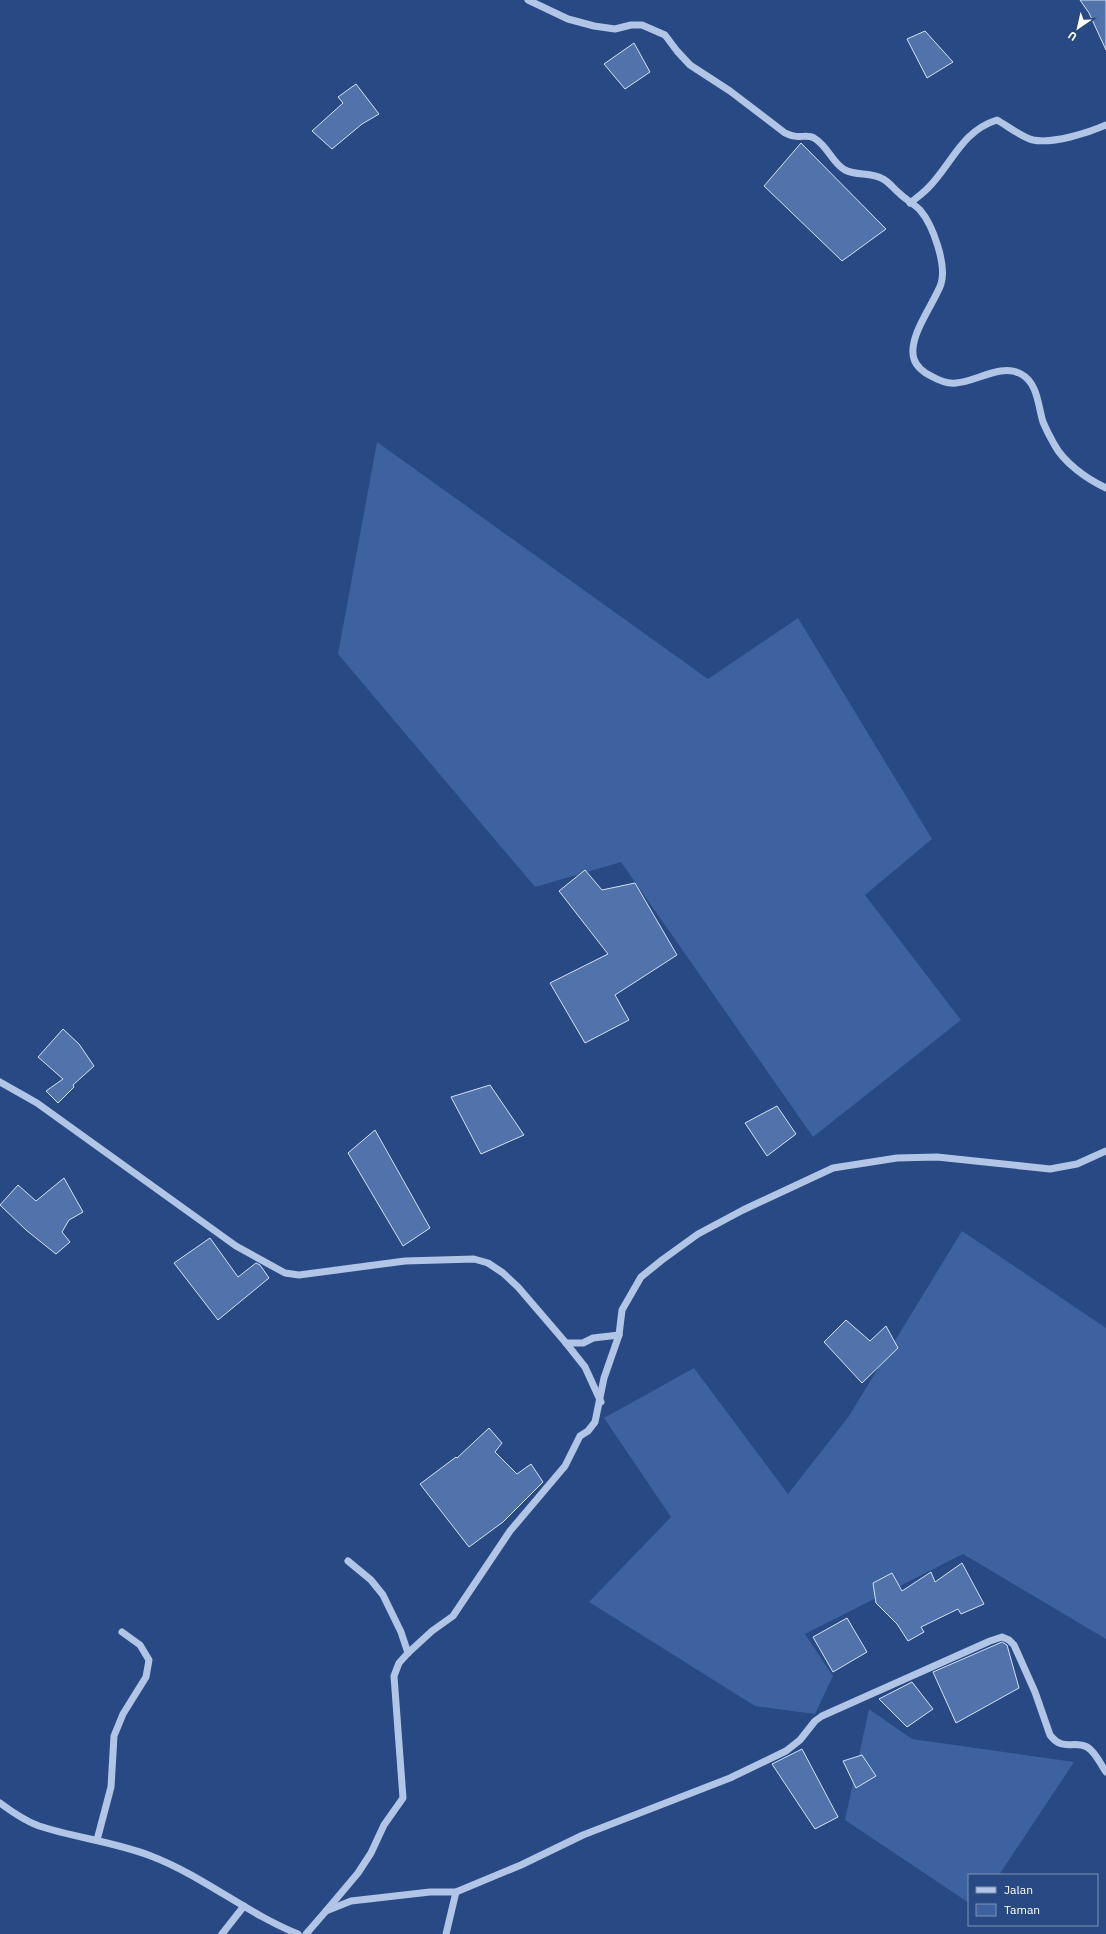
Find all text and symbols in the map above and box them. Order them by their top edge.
north arrow [1058,8,1098,48]
text: U [1065,28,1079,44]
legend [968,1874,1098,1926]
text: Jalan [1004,1882,1033,1897]
text: Taman [1004,1902,1040,1917]

